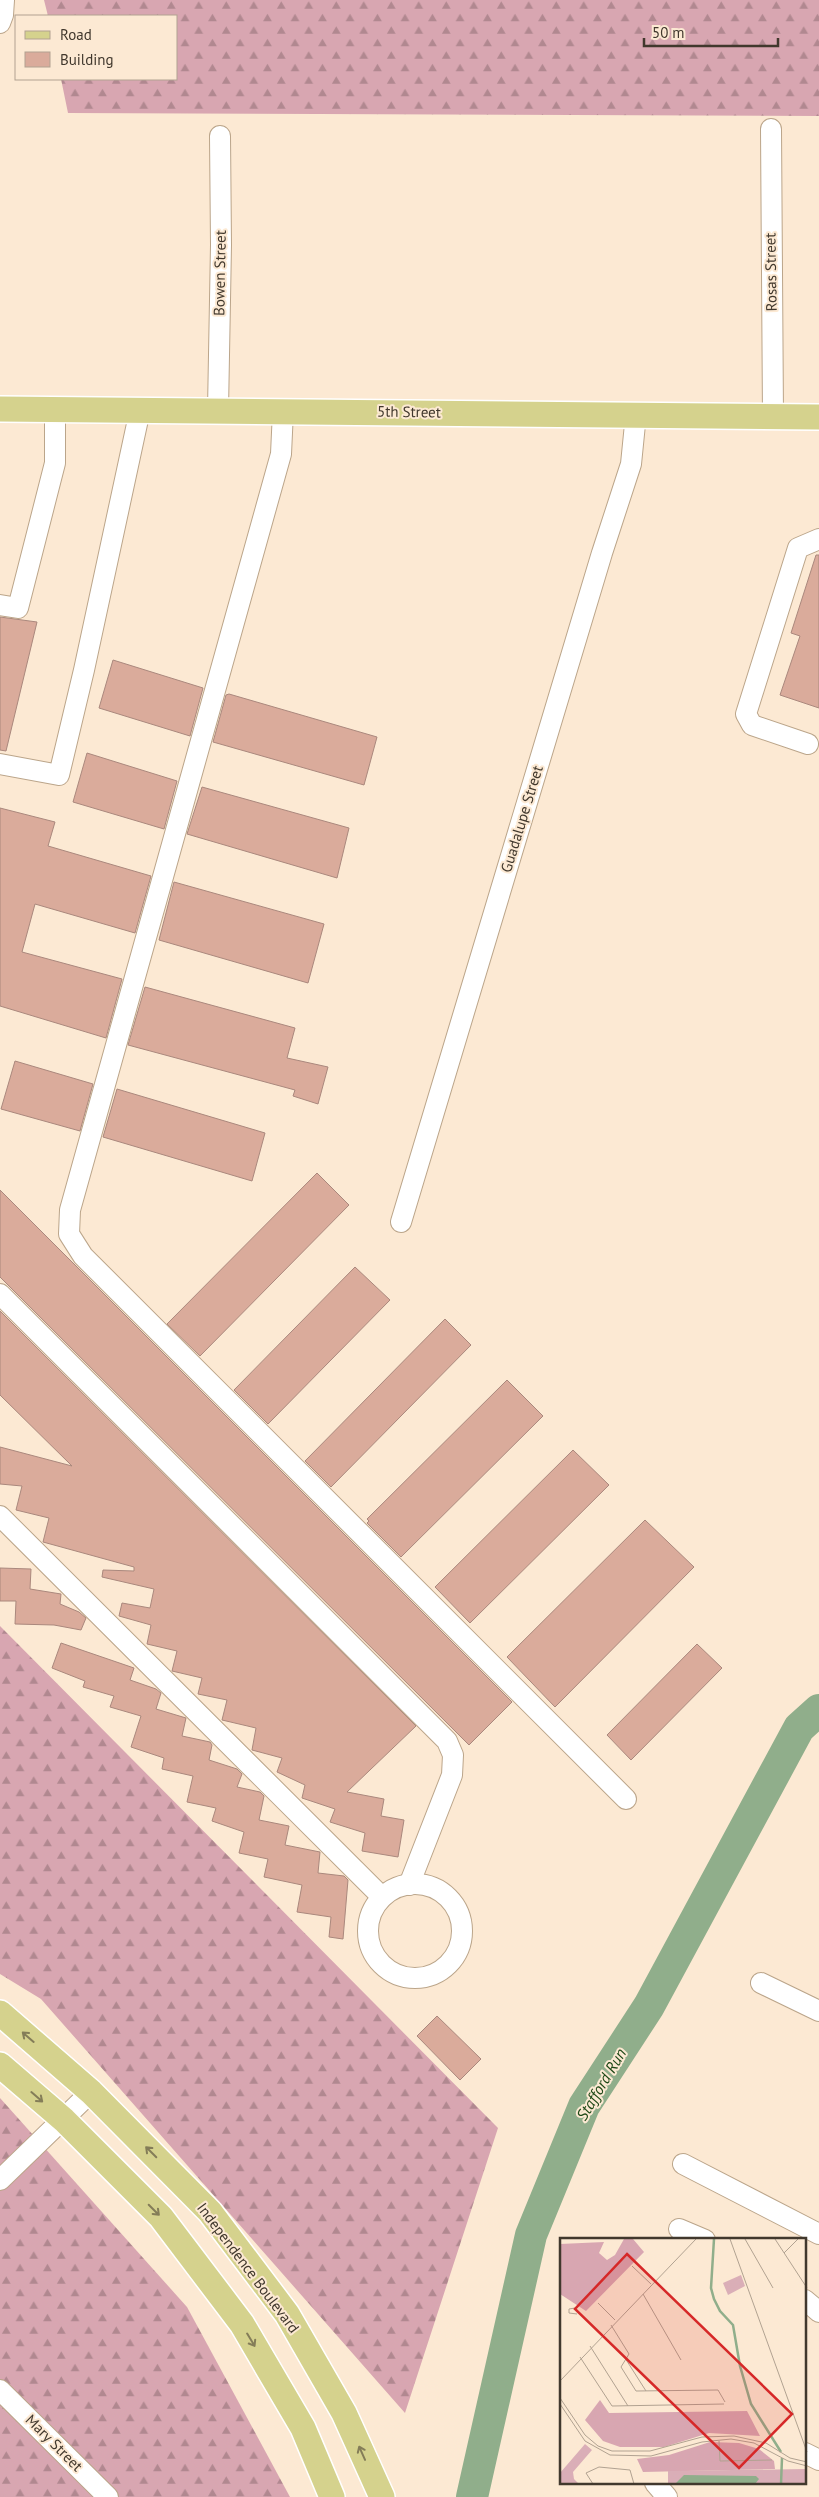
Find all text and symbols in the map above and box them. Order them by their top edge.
legend [15,15,178,80]
scale bar [644,15,778,47]
text: 50 m [652,23,685,42]
text: Road [60,25,92,44]
text: Building [60,50,114,69]
street label: Bowen Street [209,230,230,316]
street label: Rosas Street [760,233,781,311]
street label: 5th Street [377,401,441,422]
street label: Guadalupe Street [496,763,547,875]
one-way arrow [21,2031,34,2043]
water label: Stafford Run [572,2044,630,2124]
one-way arrow [30,2091,43,2103]
one-way arrow [145,2147,157,2159]
street label: Independence Boulevard [193,2199,304,2337]
one-way arrow [148,2204,160,2216]
inset map [560,2238,806,2484]
one-way arrow [246,2332,256,2346]
street label: Mary Street [22,2410,87,2475]
one-way arrow [356,2446,366,2461]

